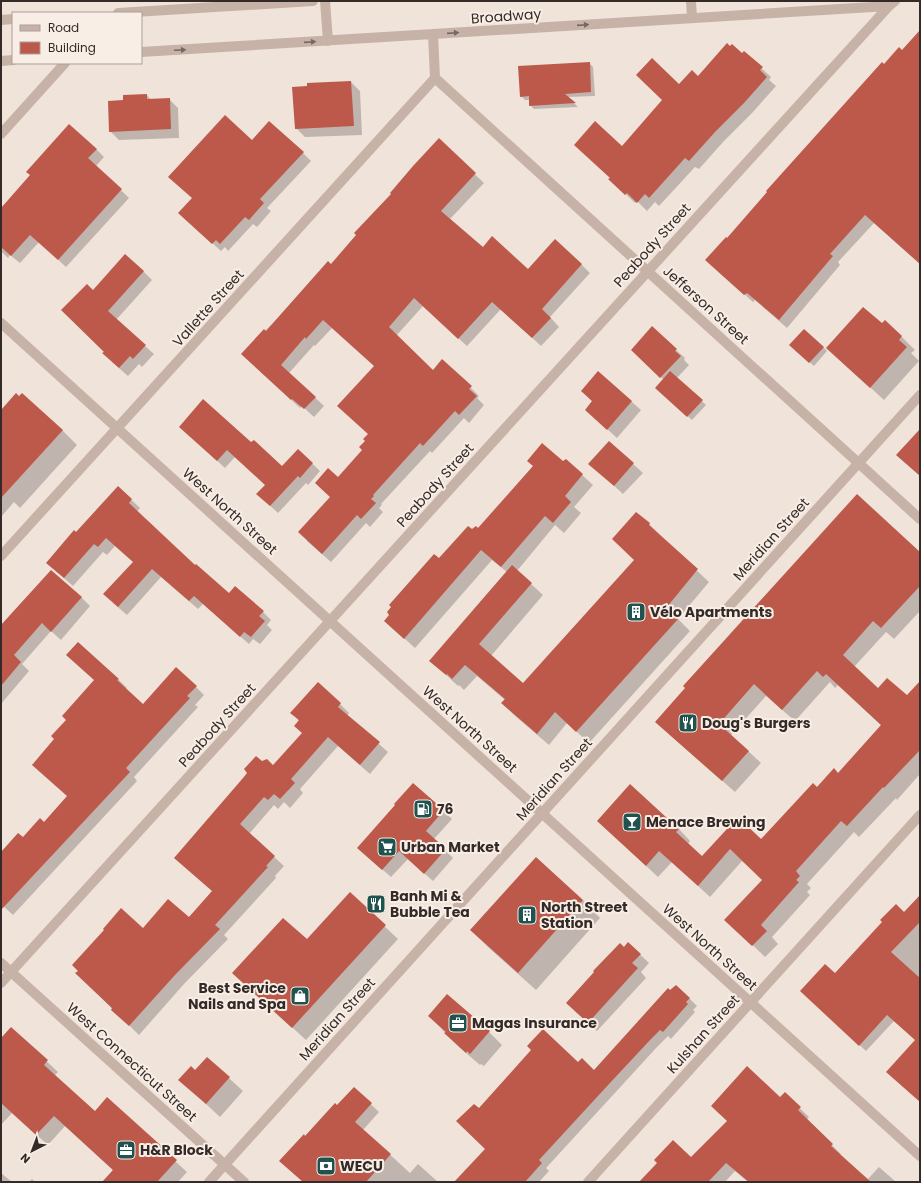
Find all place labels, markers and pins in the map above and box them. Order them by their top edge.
building icon: Vélo Apartments [625,601,647,623]
place label: Vélo Apartments [650,602,772,622]
restaurant icon: Doug's Burgers [677,712,699,734]
place label: Doug's Burgers [702,713,811,733]
fuel station icon: 76 [412,798,434,820]
place label: 76 [437,799,453,819]
bar icon: Menace Brewing [621,811,643,833]
place label: Menace Brewing [646,812,766,832]
supermarket icon: Urban Market [376,836,398,858]
place label: Urban Market [401,837,500,857]
place label: Banh Mi & Bubble Tea [390,886,470,922]
restaurant icon: Banh Mi & Bubble Tea [365,893,387,915]
place label: North Street Station [541,897,628,933]
building icon: North Street Station [516,904,538,926]
place label: Best Service Nails and Spa [188,978,286,1014]
shop icon: Best Service Nails and Spa [289,985,311,1007]
office icon: Magas Insurance [447,1012,469,1034]
place label: Magas Insurance [472,1013,597,1033]
office icon: H&R Block [115,1139,137,1161]
place label: H&R Block [140,1140,213,1160]
bank icon: WECU [315,1155,337,1177]
place label: WECU [340,1156,383,1176]

